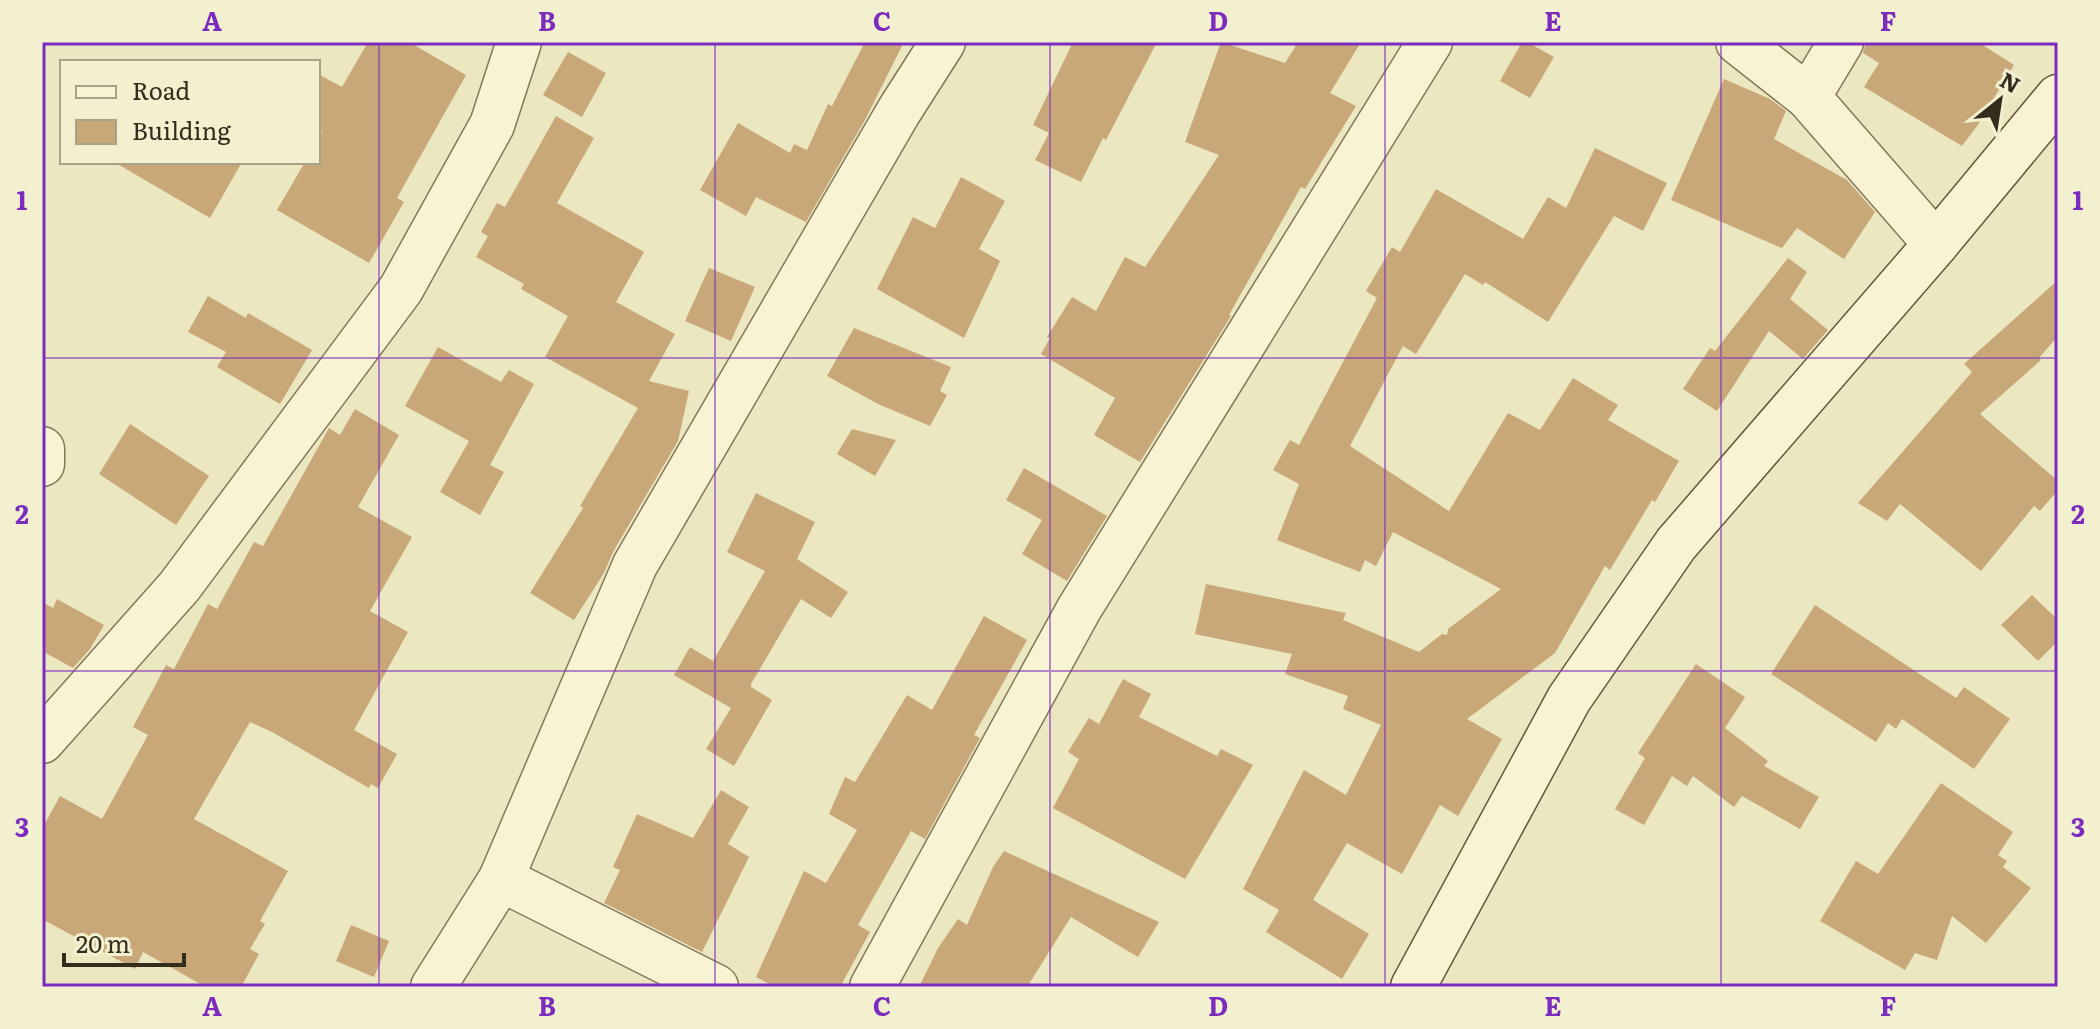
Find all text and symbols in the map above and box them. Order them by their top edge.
text: A [202,0,222,39]
text: B [538,0,556,39]
text: C [873,0,891,39]
text: D [1208,0,1228,39]
text: E [1544,0,1562,39]
text: F [1880,0,1896,39]
legend [60,60,320,164]
north arrow [1960,60,2040,140]
text: N [1995,62,2027,100]
text: Road [132,72,191,107]
text: Building [132,112,231,147]
text: 1 [17,179,28,218]
text: 1 [2073,179,2084,218]
text: 2 [15,493,29,532]
text: 2 [2071,493,2085,532]
text: 3 [15,806,29,845]
text: 3 [2071,806,2085,845]
scale bar [64,917,184,967]
text: 20 m [76,925,130,960]
text: A [202,985,222,1024]
text: B [538,985,556,1024]
text: C [873,985,891,1024]
text: D [1208,985,1228,1024]
text: E [1544,985,1562,1024]
text: F [1880,985,1896,1024]

